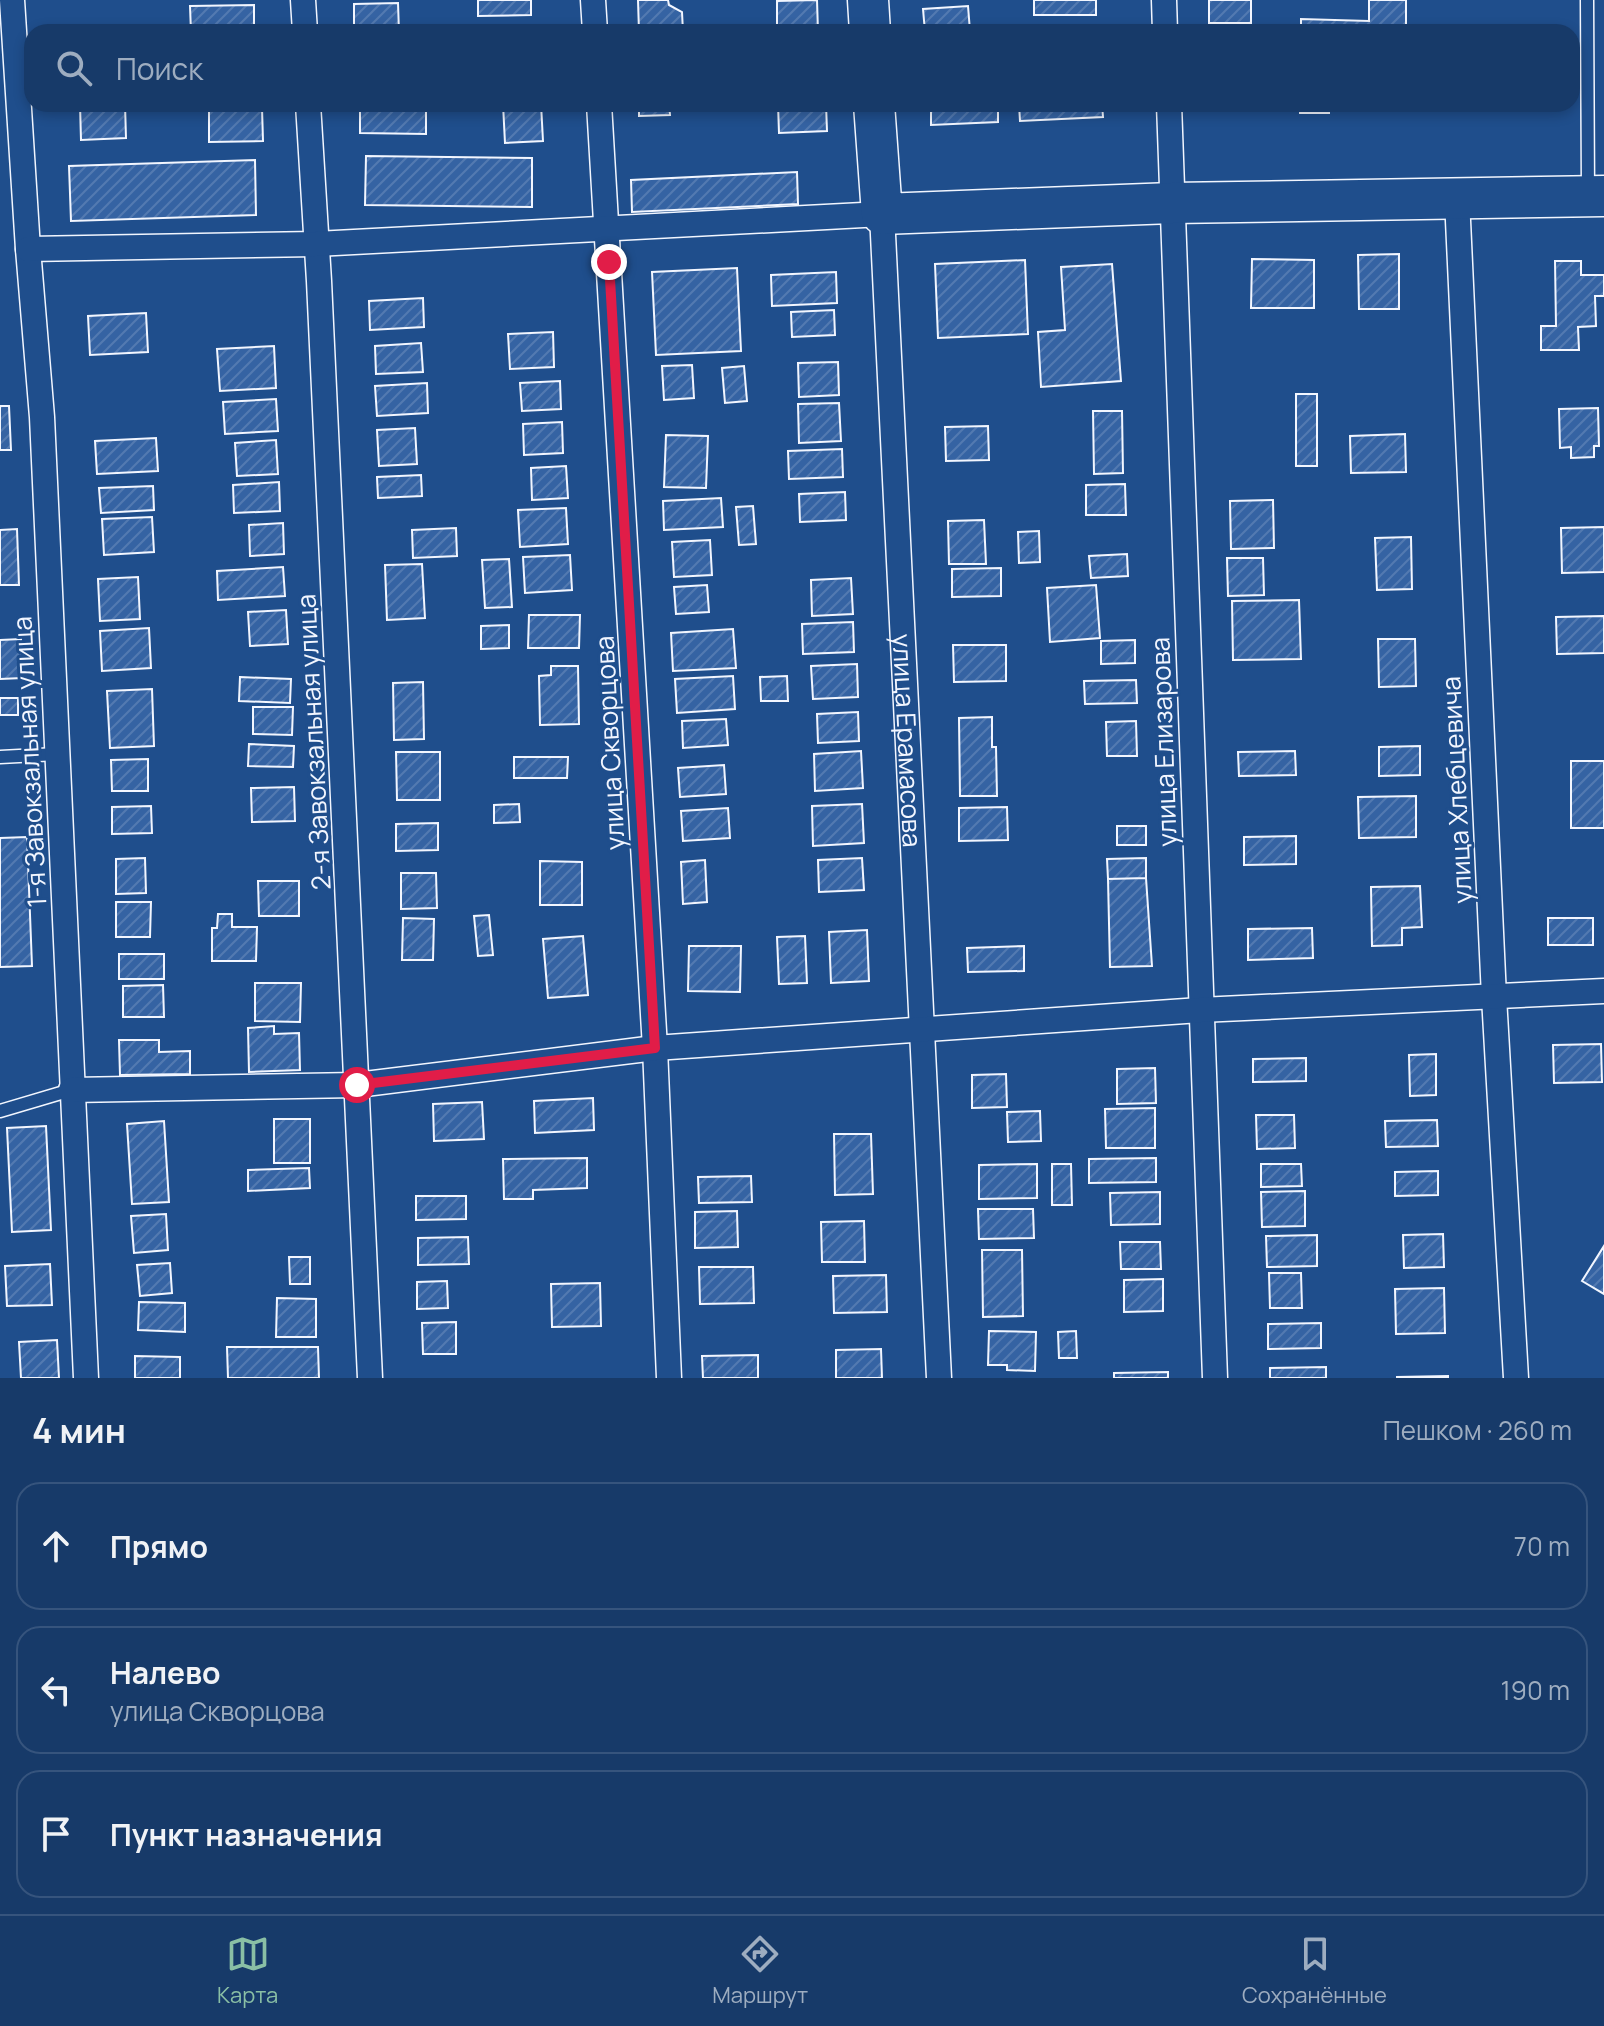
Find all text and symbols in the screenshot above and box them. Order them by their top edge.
search box [24,24,1580,112]
icon: search [52,46,96,90]
text: Поиск [116,48,203,89]
route end [591,244,627,280]
street label: 2-я Завокзальная улица [287,593,339,891]
street label: 1-я Завокзальная улица [3,615,55,909]
street label: улица Ерамасова [885,633,931,848]
street label: улица Скворцова [585,635,633,851]
street label: улица Елизарова [1141,636,1185,848]
street label: улица Хлебцевича [1432,675,1480,905]
route start [339,1067,375,1103]
text: 4 мин [32,1407,126,1453]
text: Пешком · 260 m [1383,1412,1572,1448]
icon: ahead [34,1524,78,1568]
text: Прямо [110,1526,208,1567]
text: 70 m [1514,1528,1570,1564]
text: Налево [110,1652,220,1693]
icon: left [34,1668,78,1712]
text: 190 m [1501,1672,1570,1708]
text: улица Скворцова [110,1693,325,1729]
icon: arrive [34,1812,78,1856]
text: Пункт назначения [110,1814,383,1855]
tab: Карта [217,1932,278,2010]
tab: Маршрут [712,1932,808,2010]
tab: Сохранённые [1242,1932,1387,2010]

